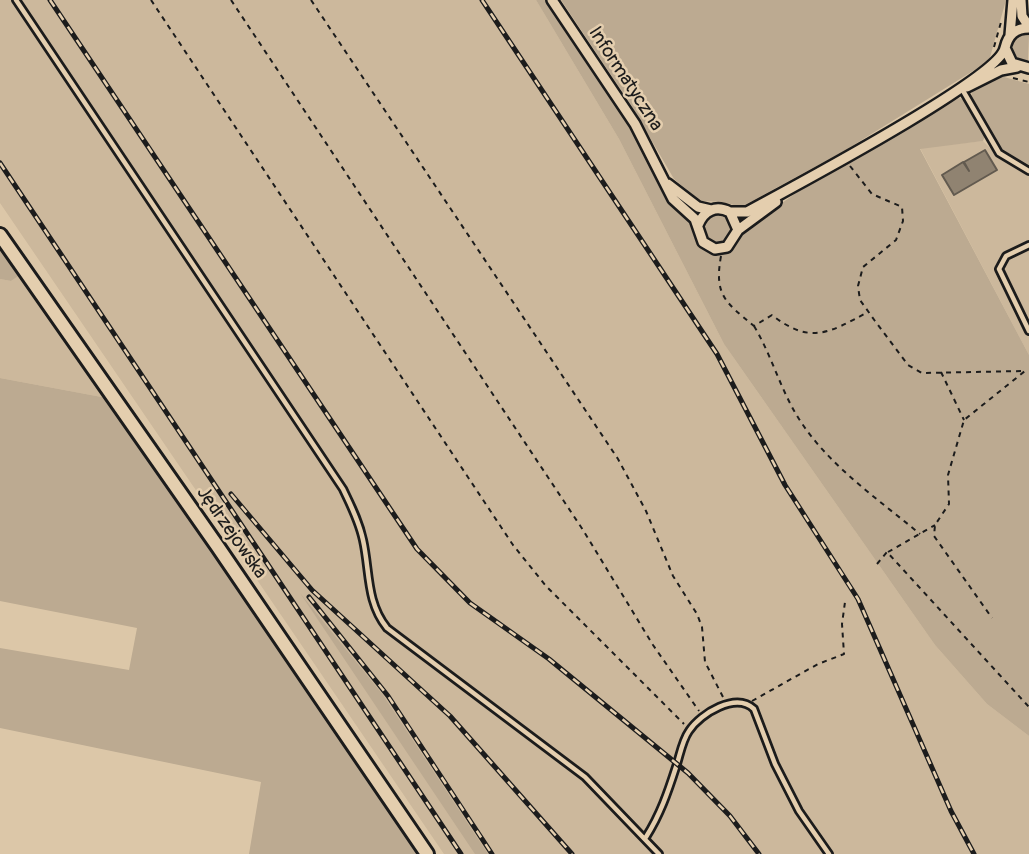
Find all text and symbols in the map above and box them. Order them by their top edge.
street label: Informatyczna [583,23,667,135]
street label: Jędrzejowska [191,483,271,583]

